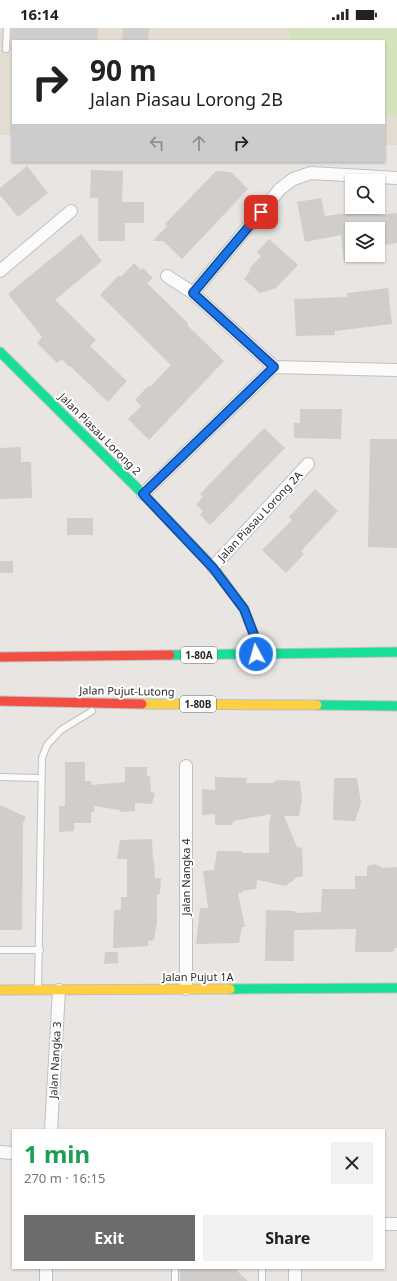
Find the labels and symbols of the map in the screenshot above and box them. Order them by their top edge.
pin [244,195,278,229]
street label: Jalan Piasau Lorong 2 [55,388,145,478]
street label: Jalan Piasau Lorong 2A [213,467,306,565]
position arrow [235,633,277,675]
road number: 1-80A [181,647,217,663]
street label: Jalan Pujut-Lutong [78,682,175,699]
road number: 1-80B [180,696,216,712]
street label: Jalan Nangka 4 [178,838,193,917]
street label: Jalan Pujut 1A [161,969,235,984]
street label: Jalan Nangka 3 [45,1021,64,1100]

